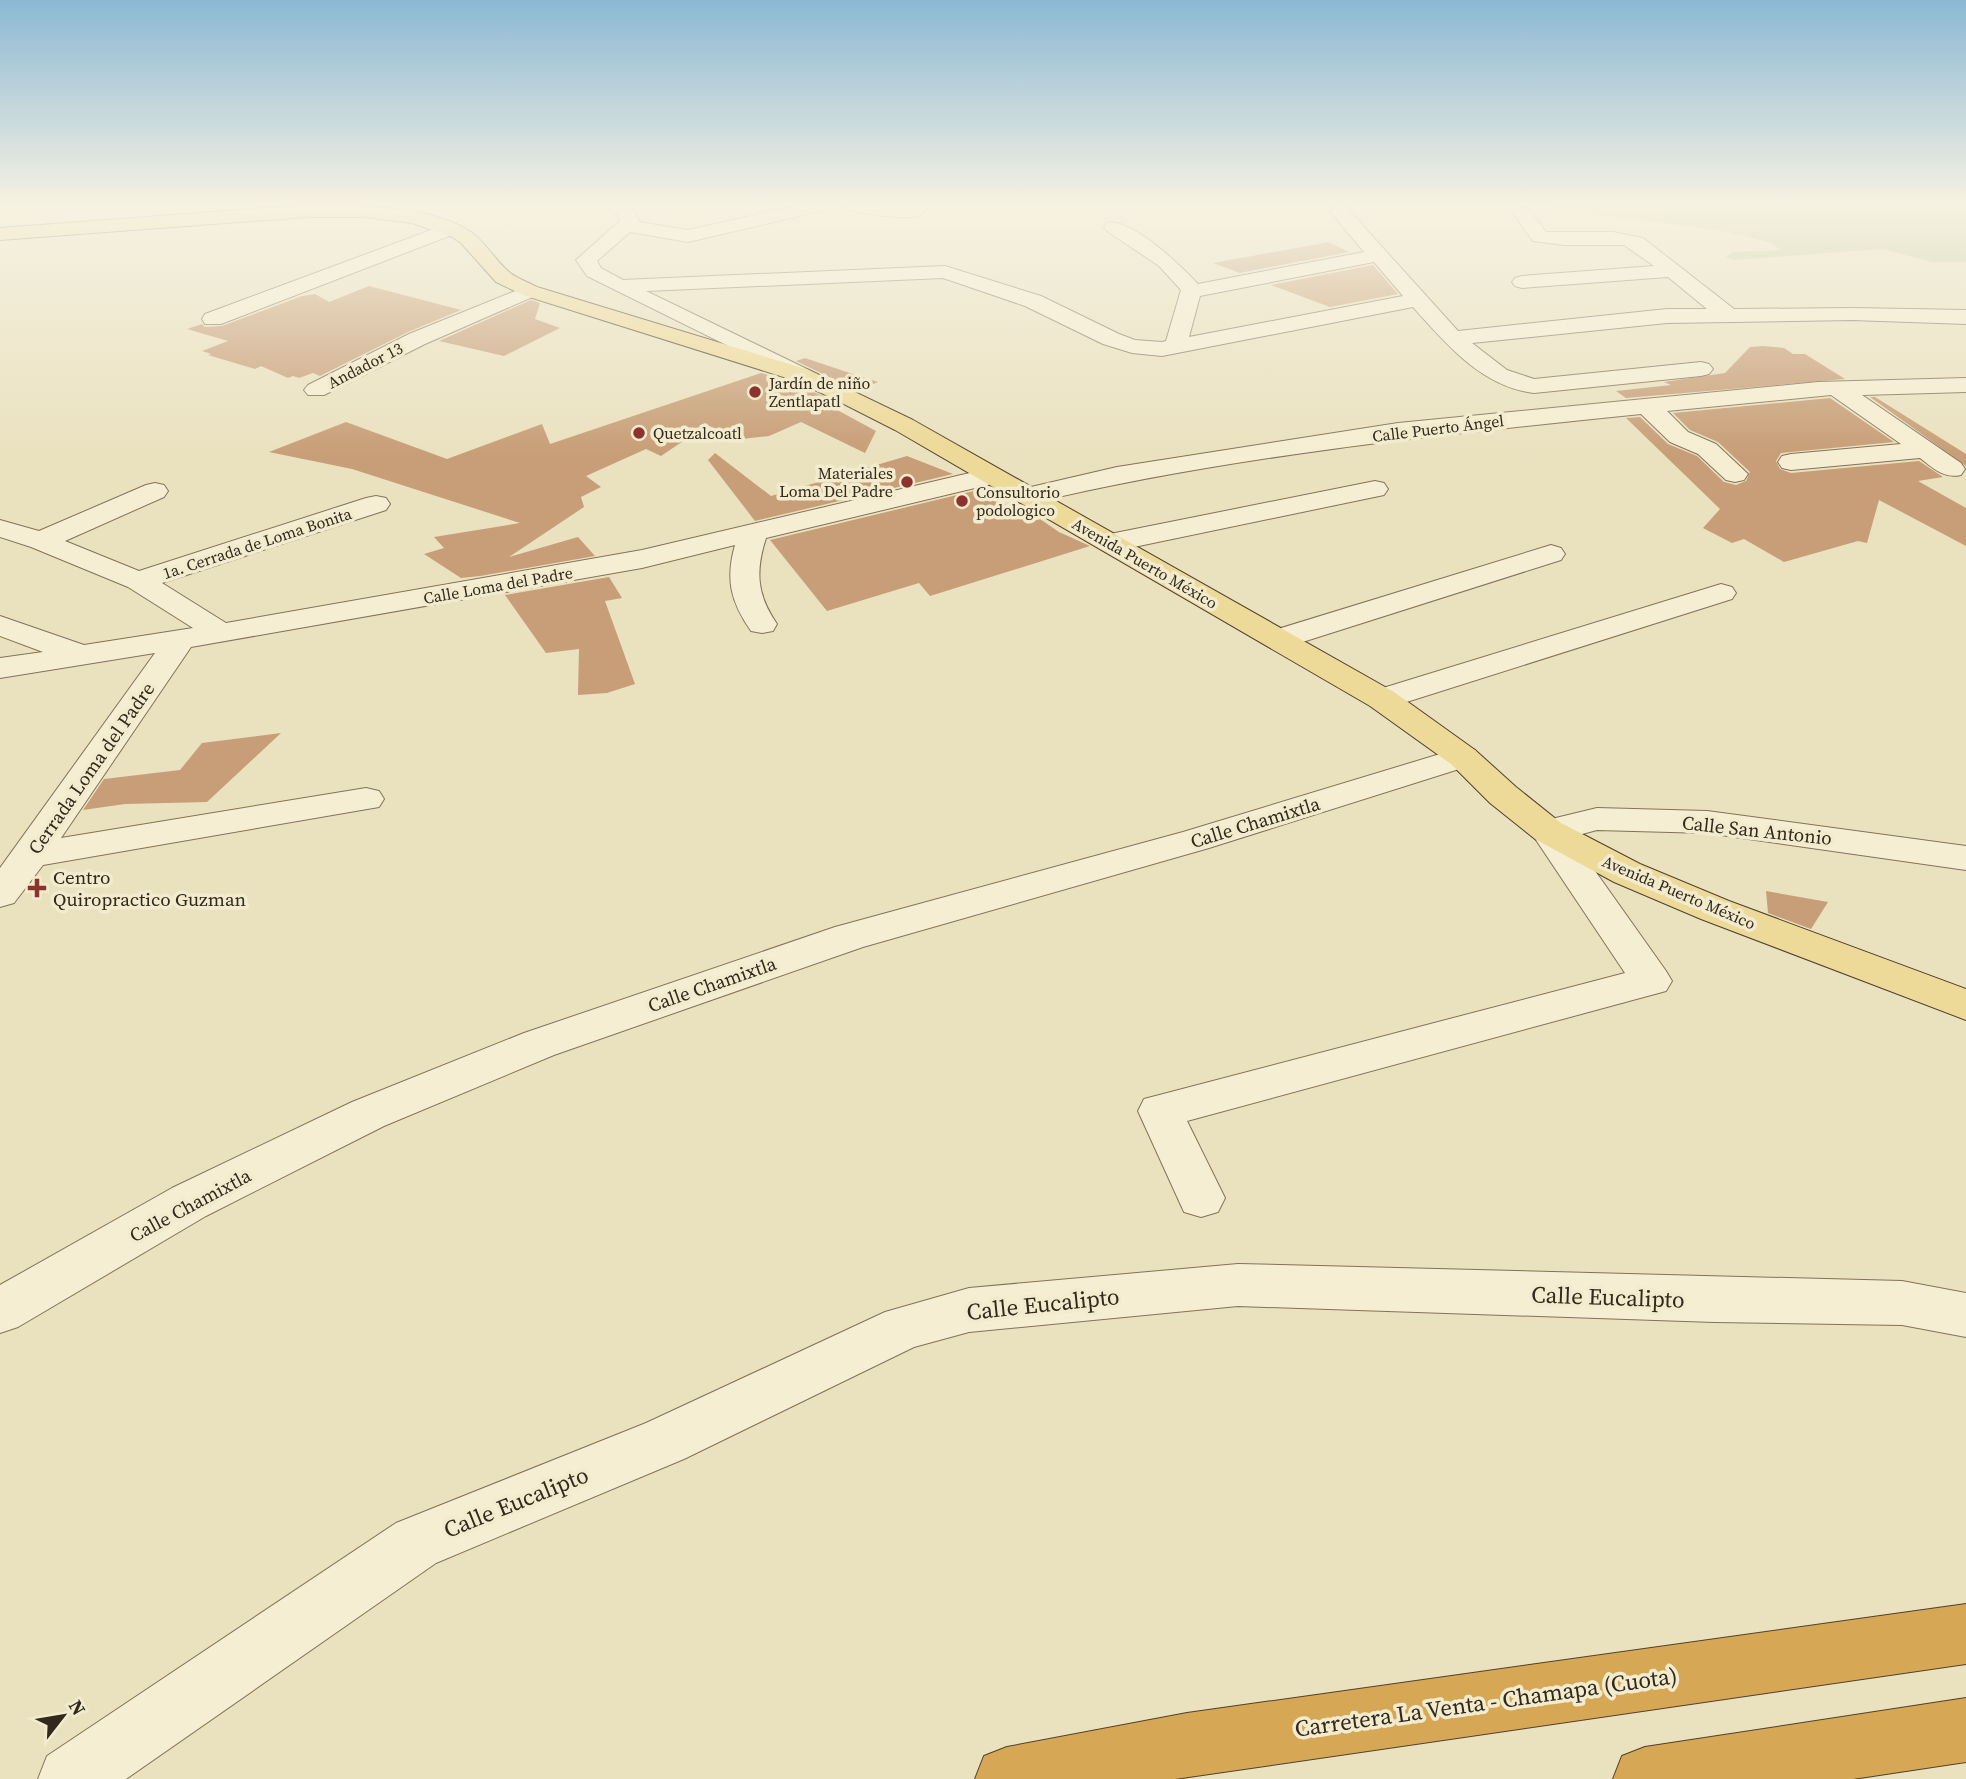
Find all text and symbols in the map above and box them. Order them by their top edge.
street label: Andador 13 [324,337,406,393]
place label: Jardín de niño Zentlapatl [768,372,871,412]
marker: Jardín de niño Zentlapatl [747,384,763,400]
street label: Calle Puerto Ángel [1371,409,1505,447]
place label: Quetzalcoatl [653,422,742,444]
marker: Quetzalcoatl [631,425,647,441]
place label: Materiales Loma Del Padre [779,462,893,502]
marker: Materiales Loma Del Padre [899,474,915,490]
place label: Consultorio podologico [976,481,1060,521]
marker: Consultorio podologico [954,493,970,509]
street label: 1a. Cerrada de Loma Bonita [160,502,355,584]
street label: Avenida Puerto México [1068,512,1222,614]
street label: Calle Loma del Padre [422,561,574,609]
street label: Cerrada Loma del Padre [22,677,160,859]
street label: Calle Chamixtla [1187,790,1323,854]
street label: Calle San Antonio [1681,809,1833,851]
street label: Avenida Puerto México [1599,850,1759,934]
place label: Centro Quiropractico Guzman [53,864,246,912]
marker: Centro Quiropractico Guzman [27,878,47,898]
street label: Calle Chamixtla [644,950,780,1018]
street label: Calle Chamixtla [125,1162,256,1248]
street label: Calle Eucalipto [1531,1278,1685,1316]
street label: Calle Eucalipto [965,1280,1121,1328]
street label: Calle Eucalipto [439,1458,593,1546]
street label: Carretera La Venta - Chamapa (Cuota) [1293,1659,1679,1745]
north arrow [28,1681,98,1751]
text: N [63,1695,92,1720]

